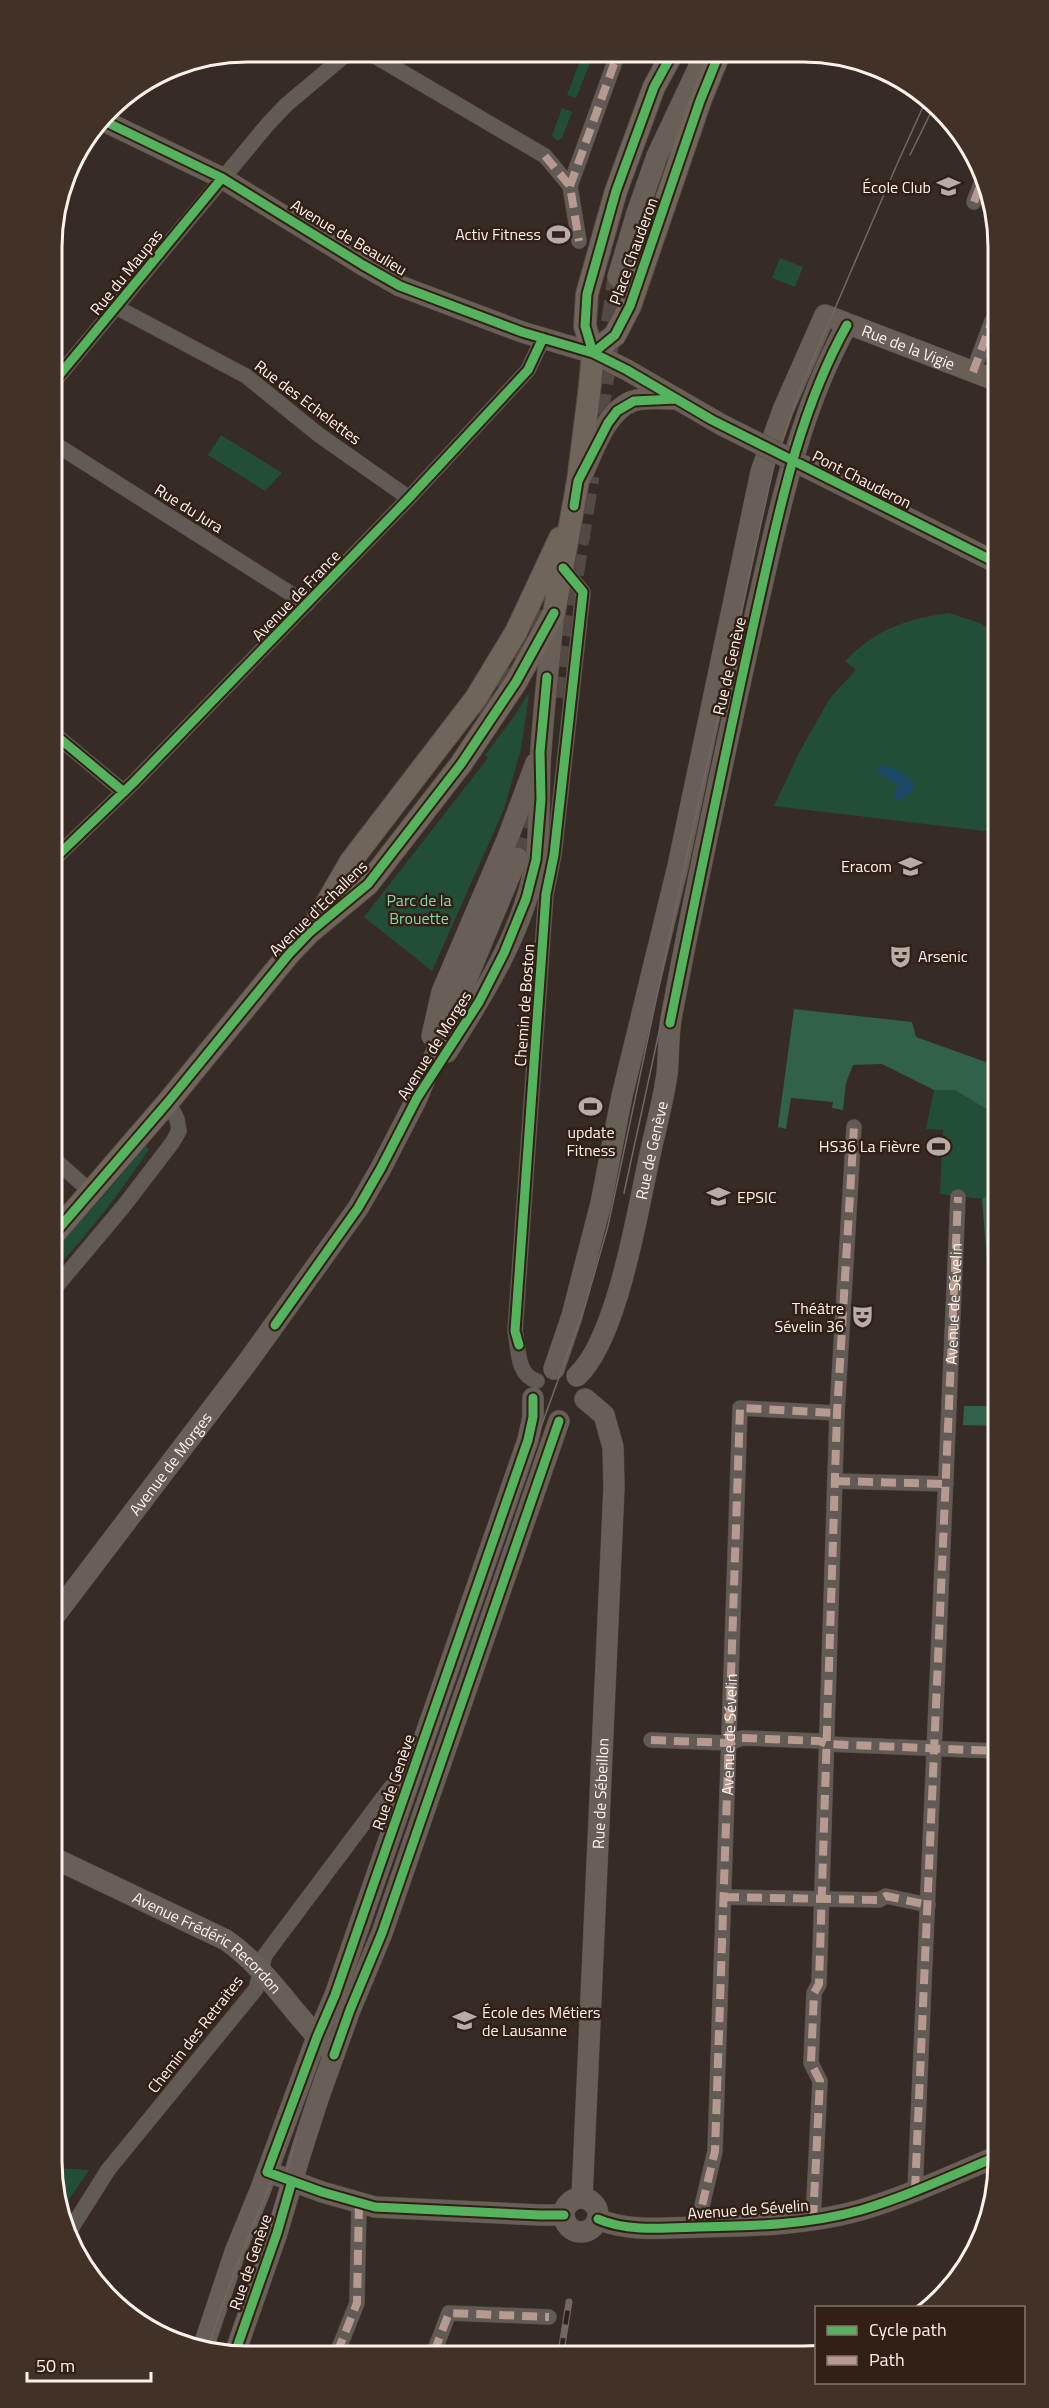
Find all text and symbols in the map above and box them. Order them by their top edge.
school or university icon: École Club [936,174,962,200]
place label: École Club [862,175,931,199]
street label: Avenue de Beaulieu [286,193,412,281]
street label: Place Chauderon [602,194,664,308]
sports icon: Activ Fitness [546,221,572,247]
place label: Activ Fitness [455,222,541,246]
street label: Rue du Maupas [84,224,168,320]
street label: Rue de la Vigie [858,318,958,376]
street label: Rue des Echelettes [250,354,366,450]
street label: Pont Chauderon [808,444,916,514]
street label: Rue du Jura [150,477,228,539]
street label: Avenue de France [246,544,346,646]
street label: Rue de Genève [706,615,752,717]
school or university icon: Eracom [897,853,923,879]
place label: Eracom [841,854,892,878]
street label: Avenue d'Echallens [263,855,373,961]
park label: Parc de la Brouette [386,888,452,930]
street label: Chemin de Boston [508,943,540,1067]
theatre icon: Arsenic [887,943,913,969]
place label: Arsenic [918,944,968,968]
street label: Avenue de Morges [391,986,477,1104]
sports icon: update Fitness [578,1094,604,1120]
street label: Rue de Genève [629,1099,674,1202]
place label: update Fitness [566,1120,616,1162]
sports icon: HS36 La Fièvre [925,1133,951,1159]
place label: HS36 La Fièvre [819,1134,920,1158]
school or university icon: EPSIC [706,1184,732,1210]
place label: EPSIC [737,1185,777,1209]
street label: Avenue de Sévelin [939,1242,968,1365]
place label: Théâtre Sévelin 36 [775,1296,844,1338]
theatre icon: Théâtre Sévelin 36 [849,1304,875,1330]
street label: Avenue de Morges [123,1407,218,1520]
street label: Avenue de Sévelin [715,1673,743,1796]
street label: Rue de Genève [365,1731,421,1833]
street label: Rue de Sébeillon [586,1737,615,1850]
street label: Avenue Frédéric Recordon [129,1885,288,1999]
street label: Chemin des Retraites [141,1970,249,2098]
place label: École des Métiers de Lausanne [482,2000,600,2042]
school or university icon: École des Métiers de Lausanne [451,2008,477,2034]
street label: Avenue de Sévelin [686,2193,810,2225]
street label: Rue de Genève [222,2211,278,2313]
legend [815,2306,1025,2384]
text: Cycle path [869,2316,947,2343]
scale bar [27,2345,152,2383]
text: Path [869,2346,905,2373]
text: 50 m [36,2352,75,2379]

